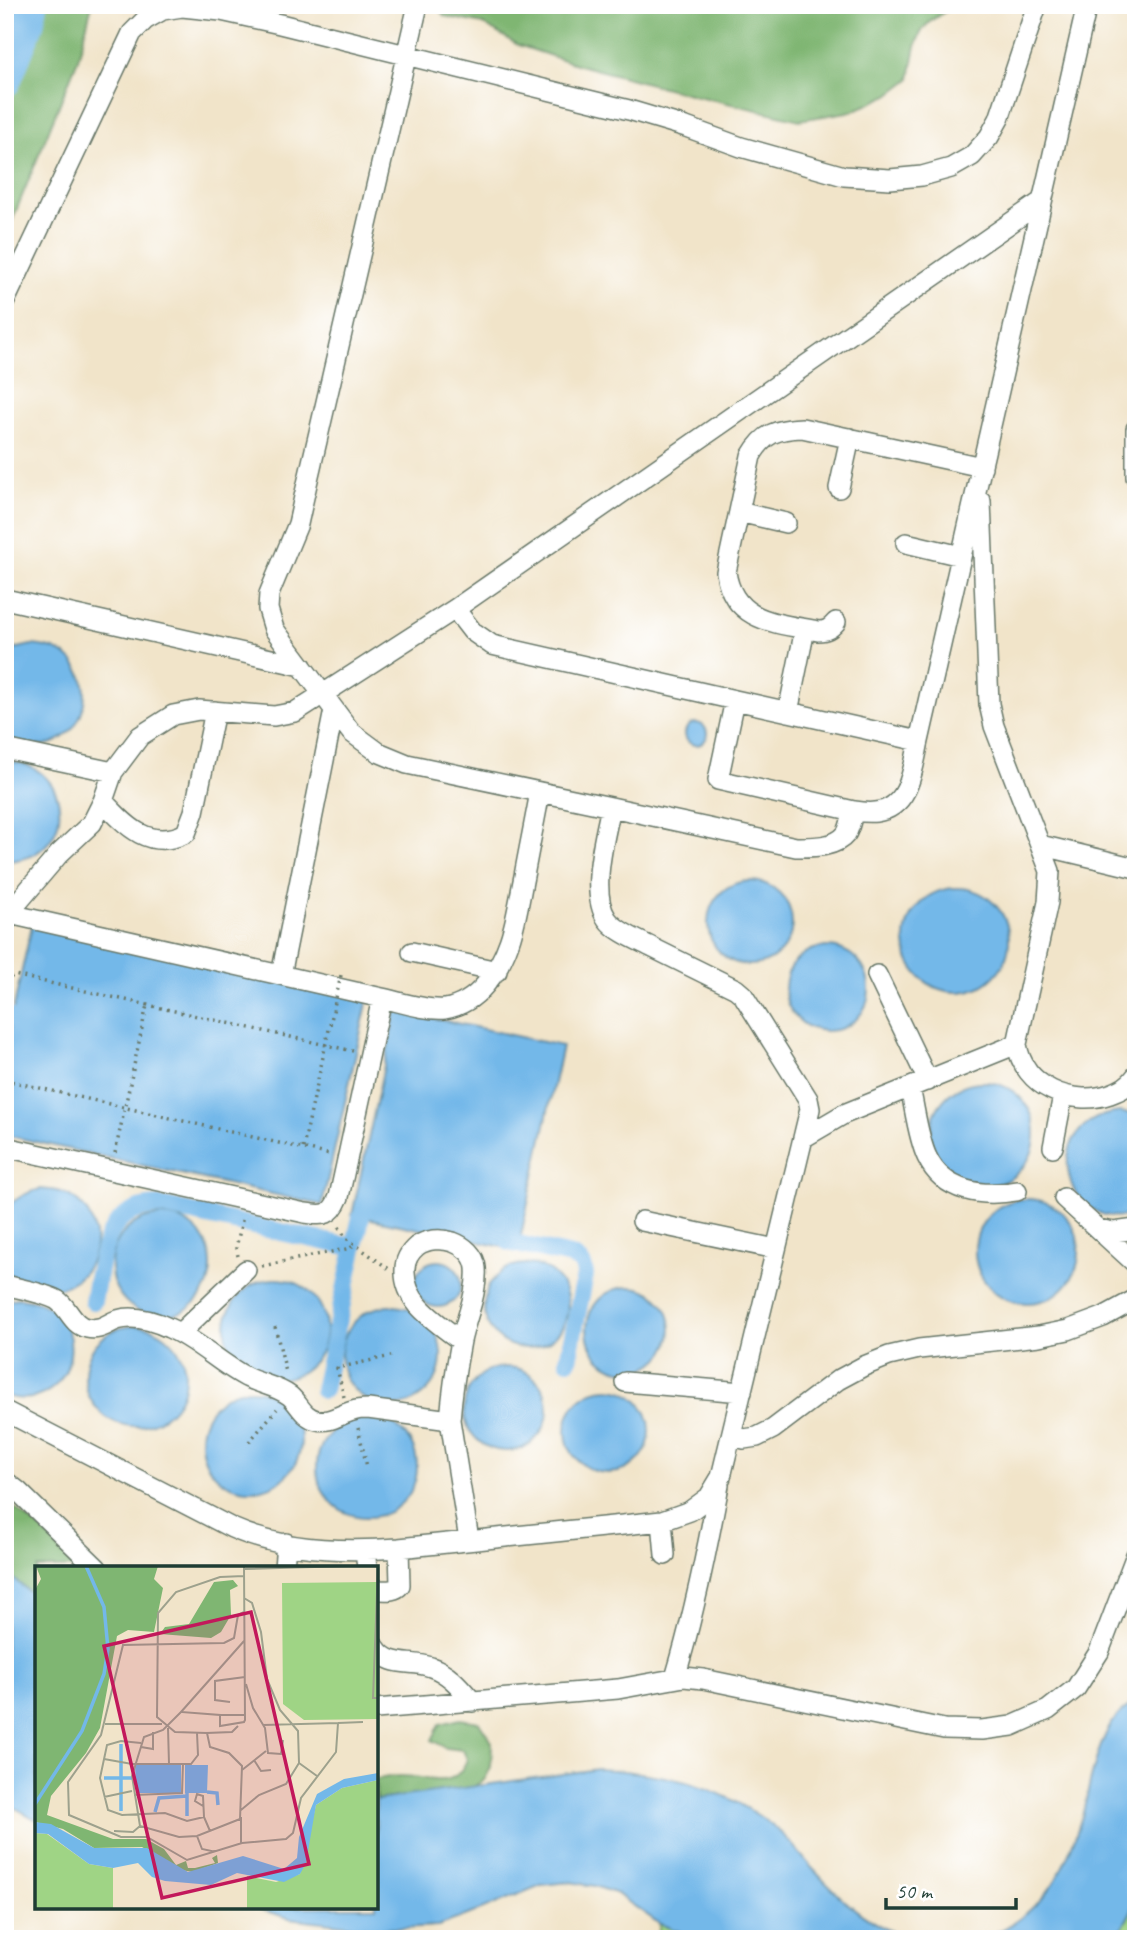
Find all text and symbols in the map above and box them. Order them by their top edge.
inset map [35,1566,378,1909]
scale bar [886,1867,1015,1911]
text: 50 m [896,1878,934,1904]

